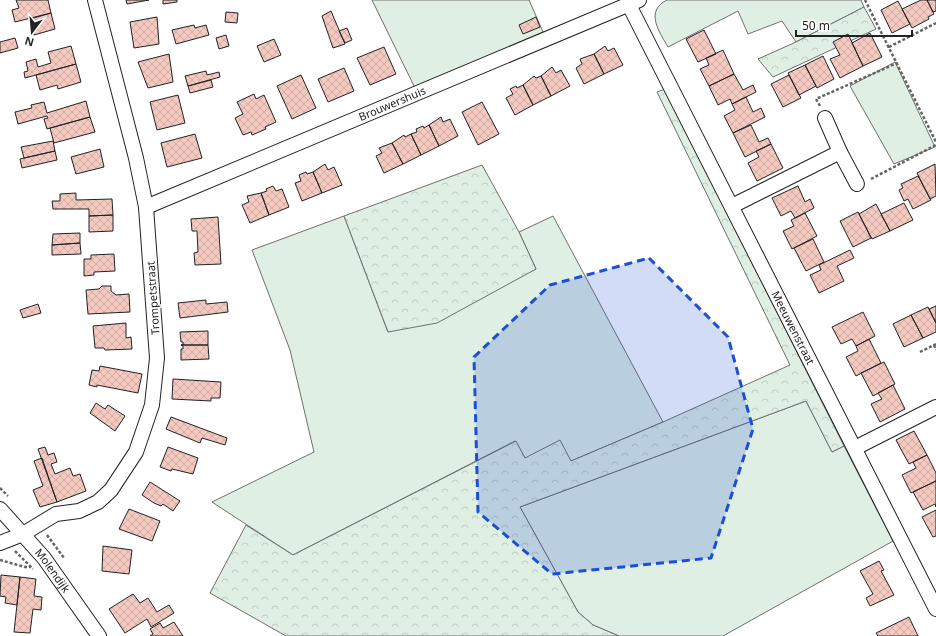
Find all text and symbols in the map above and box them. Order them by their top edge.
north arrow [12,12,52,52]
scale bar [796,12,912,38]
text: 50 m [802,17,830,34]
text: N [23,34,35,51]
street label: Brouwershuis [356,82,428,124]
street label: Trompetstraat [142,261,163,335]
street label: Meeuwenstraat [768,288,818,367]
street label: Molendijk [32,545,74,595]

